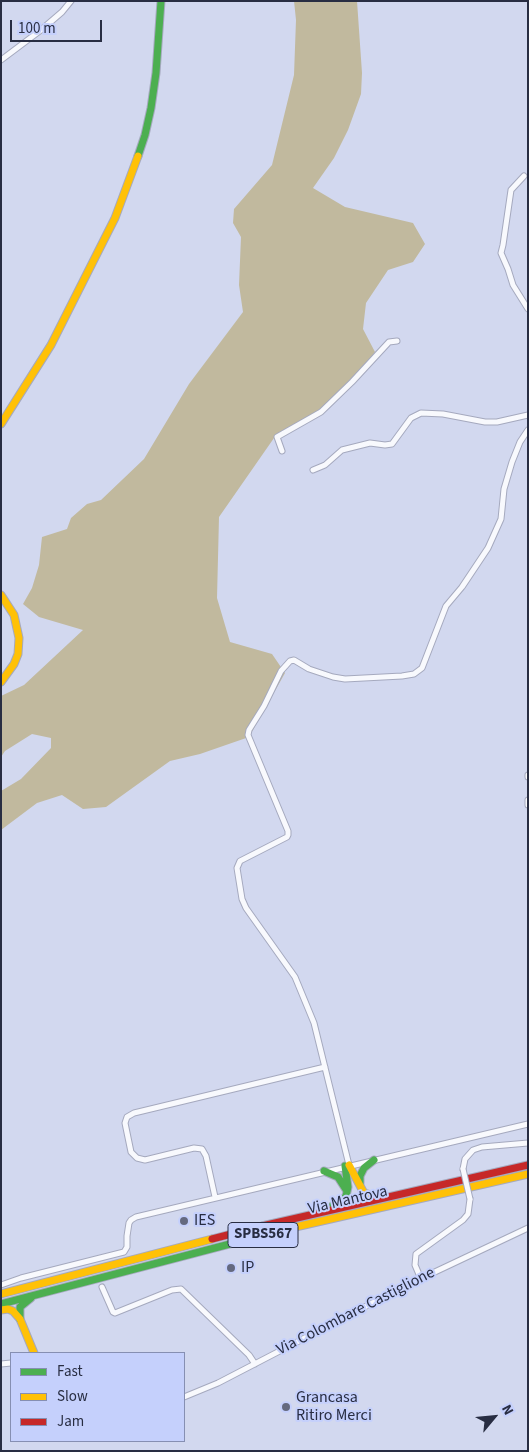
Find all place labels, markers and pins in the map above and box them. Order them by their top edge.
place label: IES [194,1211,215,1231]
marker: IES [178,1215,190,1227]
place label: IP [241,1258,254,1278]
marker: IP [225,1262,237,1274]
place label: Grancasa Ritiro Merci [296,1388,372,1426]
marker: Grancasa Ritiro Merci [280,1401,292,1413]

